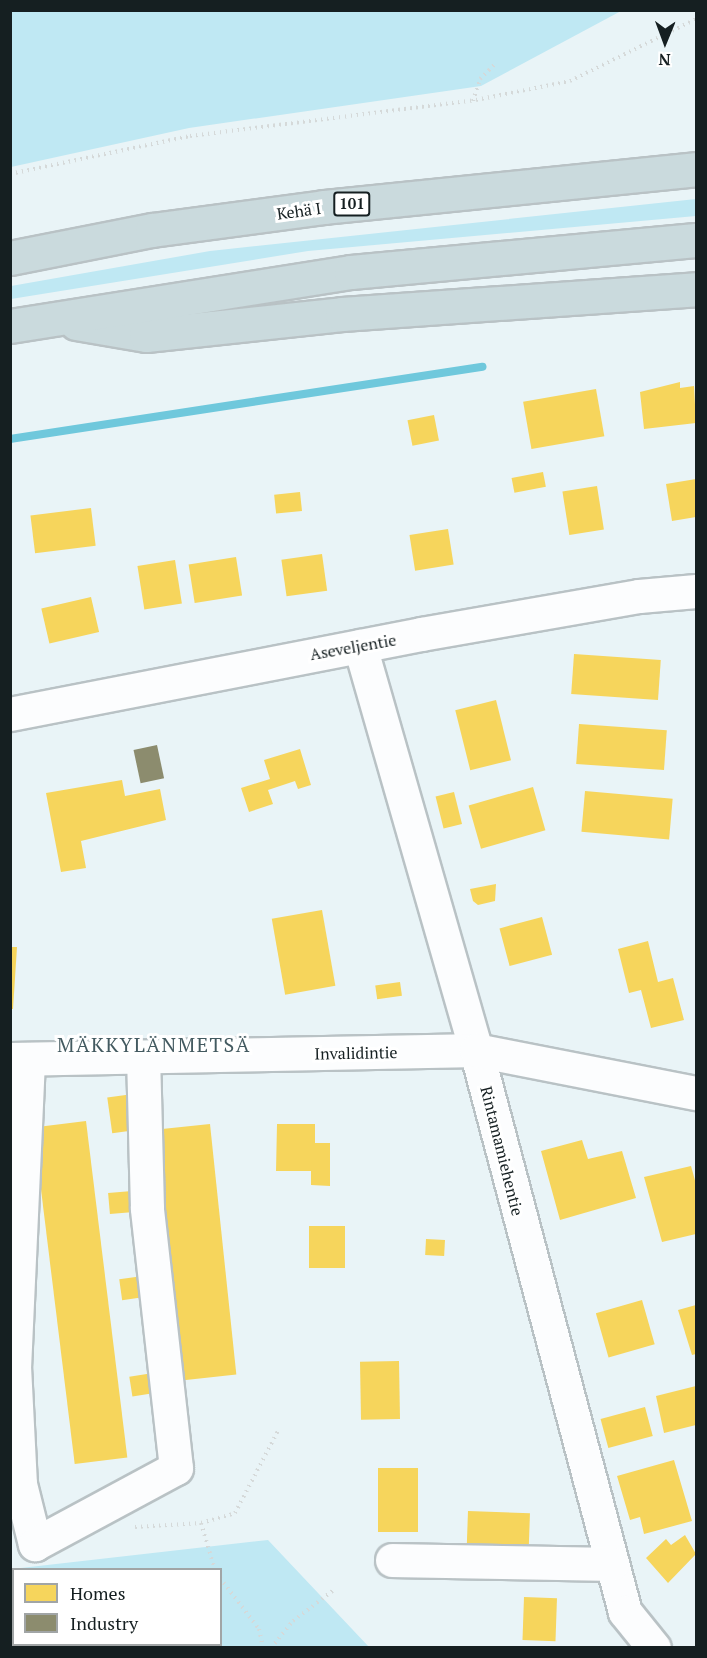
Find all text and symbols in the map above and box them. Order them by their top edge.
north arrow [635,12,695,72]
text: N [658,49,671,71]
road number: 101 [332,192,372,216]
street label: Kehä I [276,198,322,224]
street label: Aseveljentie [308,630,398,664]
district label: MÄKKYLÄNMETSÄ [57,1032,251,1056]
street label: Invalidintie [314,1043,398,1063]
street label: Rintamamiehentie [477,1084,527,1218]
legend [12,1568,222,1646]
text: Homes [70,1581,125,1605]
text: Industry [70,1611,138,1635]

